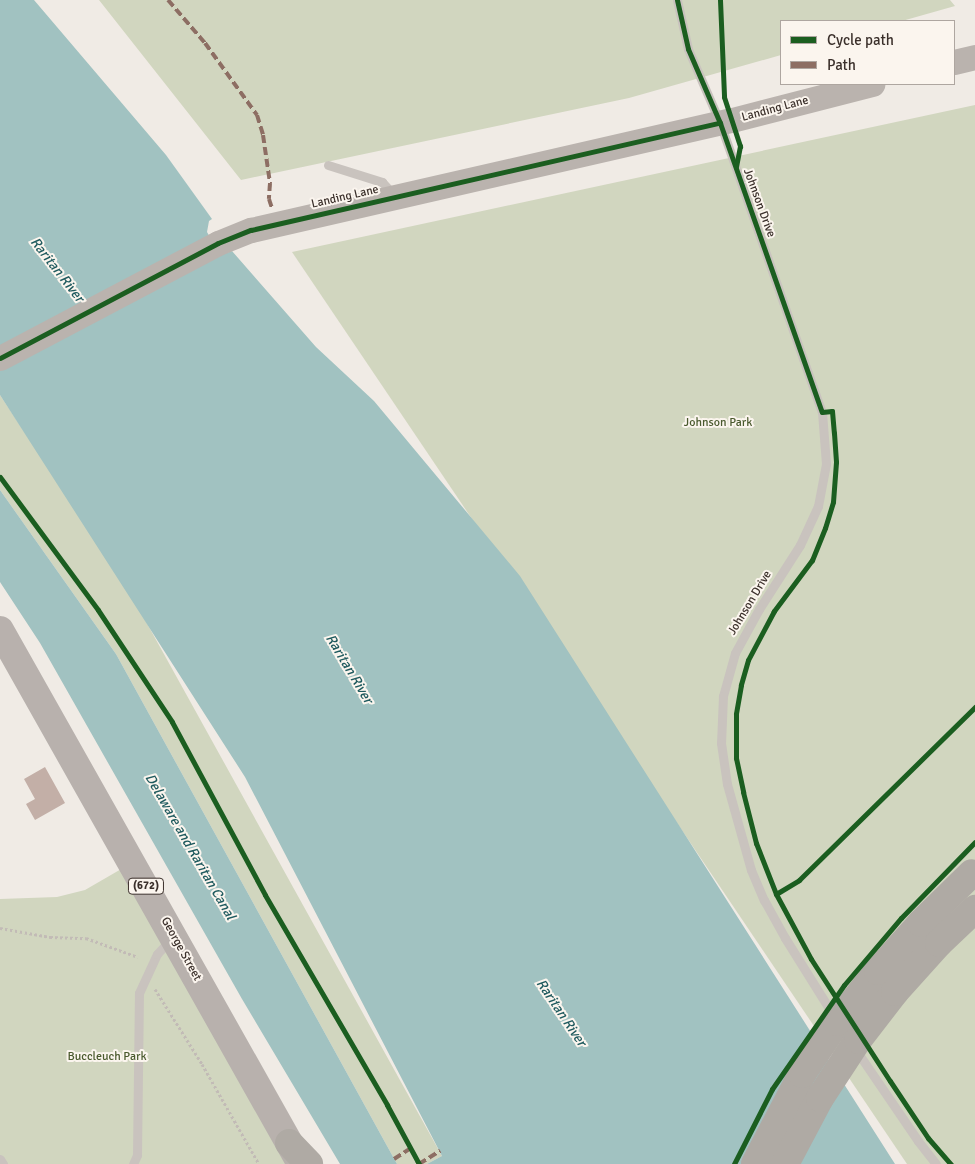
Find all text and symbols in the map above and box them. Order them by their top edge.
legend [780,20,955,85]
text: Cycle path [827,31,894,49]
text: Path [827,56,856,74]
street label: Landing Lane [740,93,810,125]
street label: Johnson Drive [740,167,778,239]
street label: Landing Lane [310,182,380,212]
water label: Raritan River [26,234,88,306]
park label: Johnson Park [684,416,752,430]
street label: Johnson Drive [725,568,775,638]
water label: Raritan River [322,631,376,707]
water label: Delaware and Raritan Canal [141,771,239,923]
road number: (672) [127,878,165,894]
street label: George Street [158,915,204,983]
water label: Raritan River [532,976,590,1050]
park label: Buccleuch Park [68,1050,146,1064]

